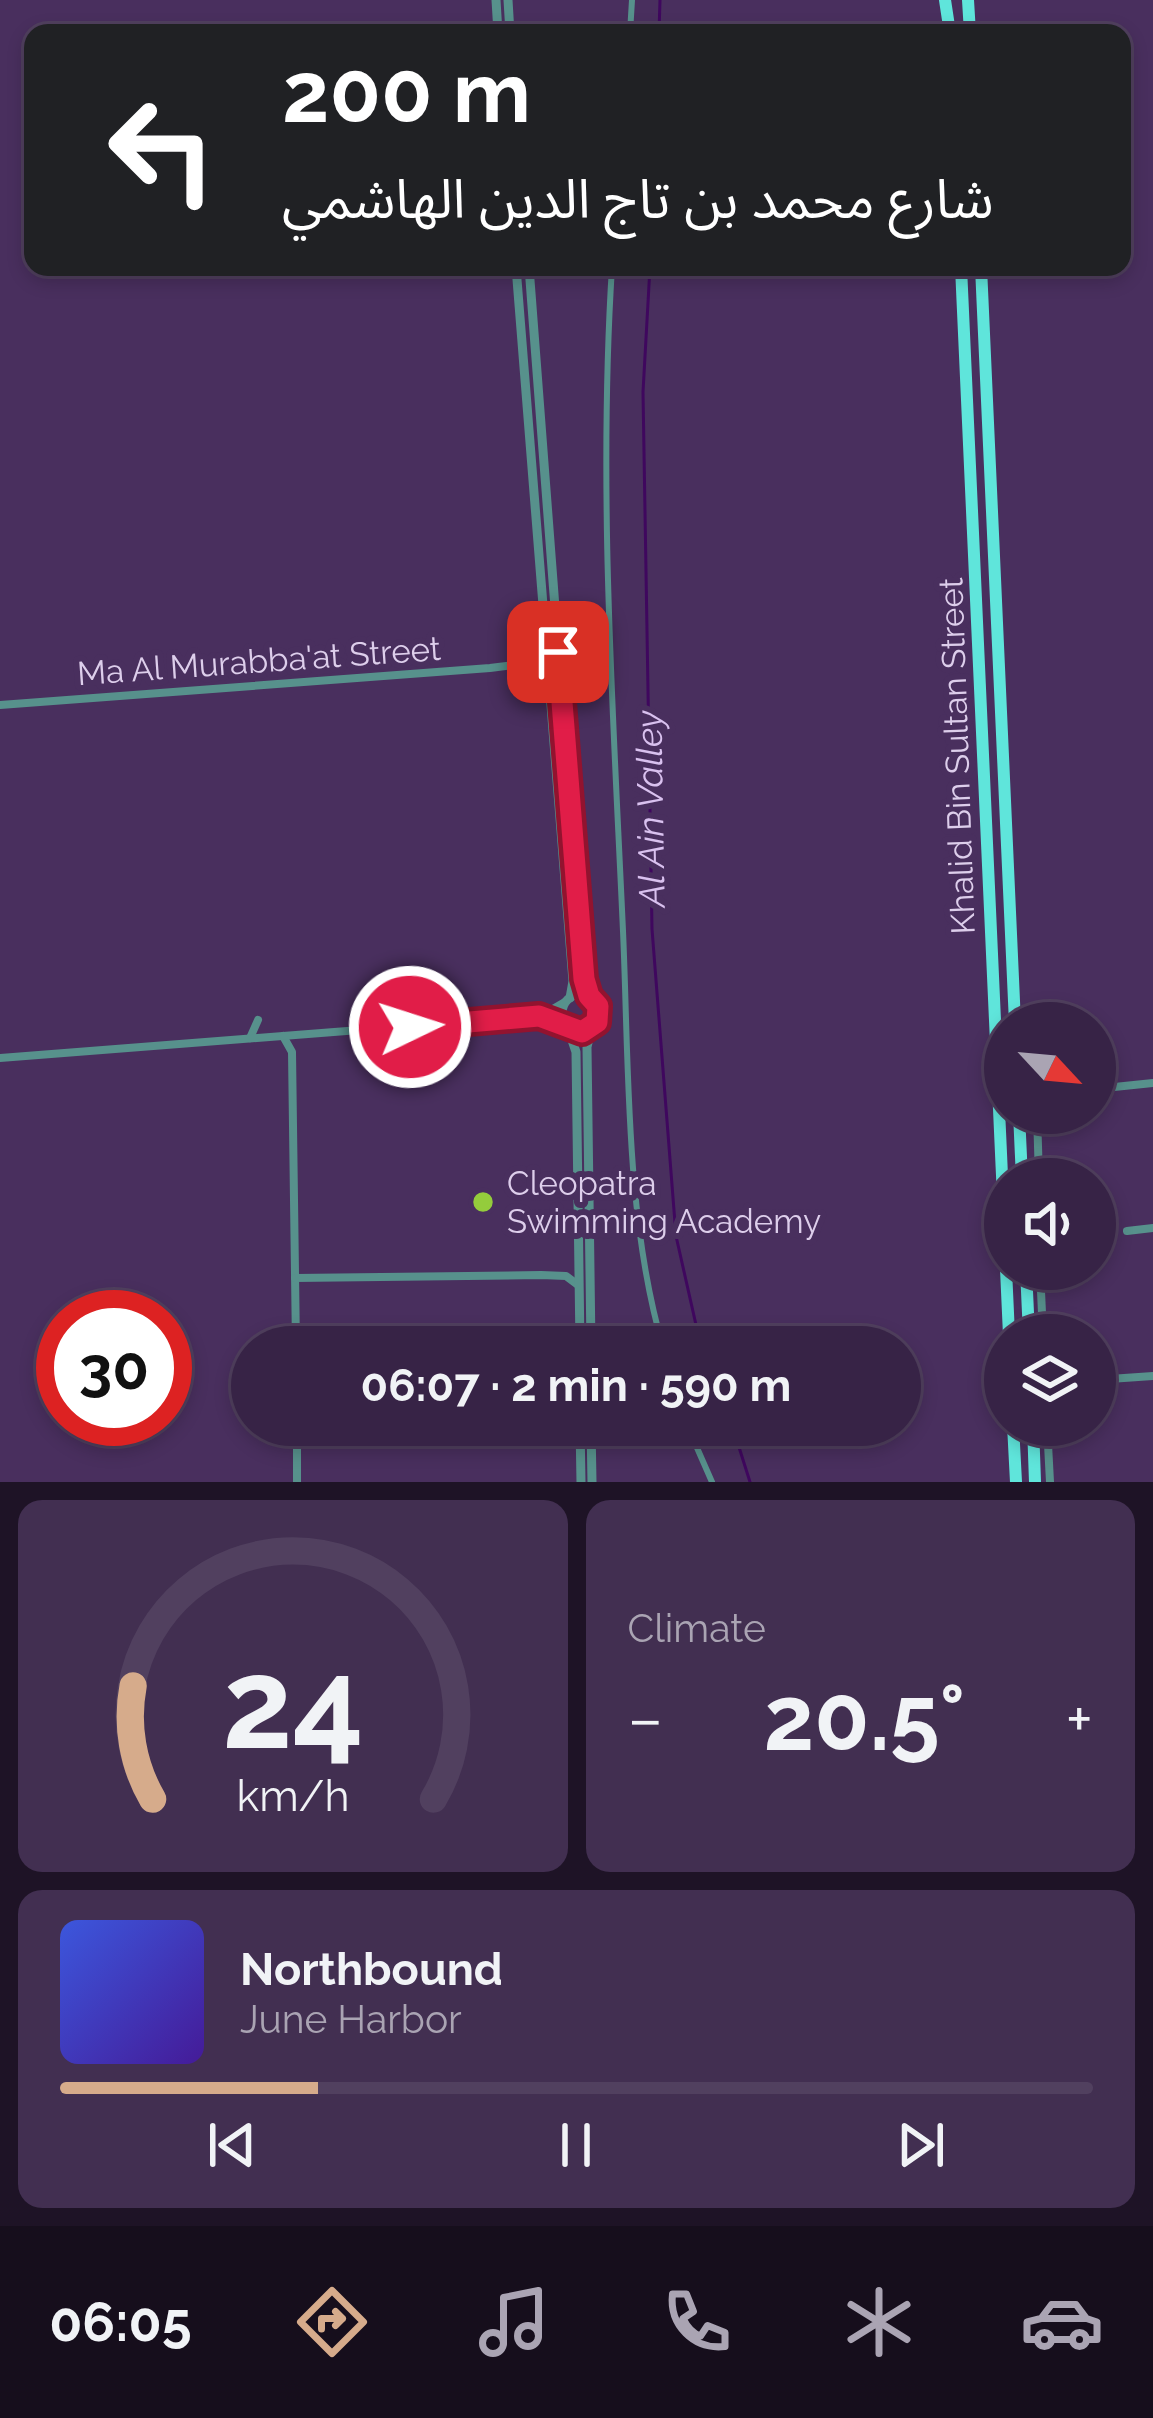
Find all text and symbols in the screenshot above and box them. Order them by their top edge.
text: 200 m [282,43,531,142]
icon: left [84,72,240,228]
text: شارع محمد بن تاج الدين الهاشمي [282,167,994,231]
street label: Khalid Bin Sultan Street [931,577,983,935]
pin [507,601,609,703]
icon: arrive [525,619,591,685]
street label: Ma Al Murabba'at Street [76,629,442,693]
water label: Al Ain Valley [627,709,673,910]
position arrow [347,964,473,1090]
north arrow [984,1002,1116,1134]
map controls [984,1002,1116,1446]
button: sound [984,1158,1116,1290]
place label: Cleopatra Swimming Academy [507,1164,821,1241]
marker: Cleopatra Swimming Academy [470,1189,496,1215]
speed limit sign: 30 [36,1290,192,1446]
button: layers [984,1314,1116,1446]
text: 06:07 · 2 min · 590 m [361,1359,791,1412]
text: Climate [628,1605,766,1651]
text: 24 [222,1631,364,1777]
text: 20.5° [763,1665,965,1771]
text: − [628,1680,663,1757]
text: + [1066,1680,1093,1757]
text: km/h [236,1771,349,1821]
text: Northbound [240,1943,503,1996]
text: June Harbor [240,1996,462,2042]
icon: previous [199,2112,265,2178]
icon: pause [543,2112,609,2178]
icon: next [888,2112,954,2178]
icon: directions [290,2280,374,2364]
icon: music [472,2280,556,2364]
icon: phone [655,2280,739,2364]
icon: climate [837,2280,921,2364]
icon: car [1020,2280,1104,2364]
text: 06:05 [49,2290,192,2354]

